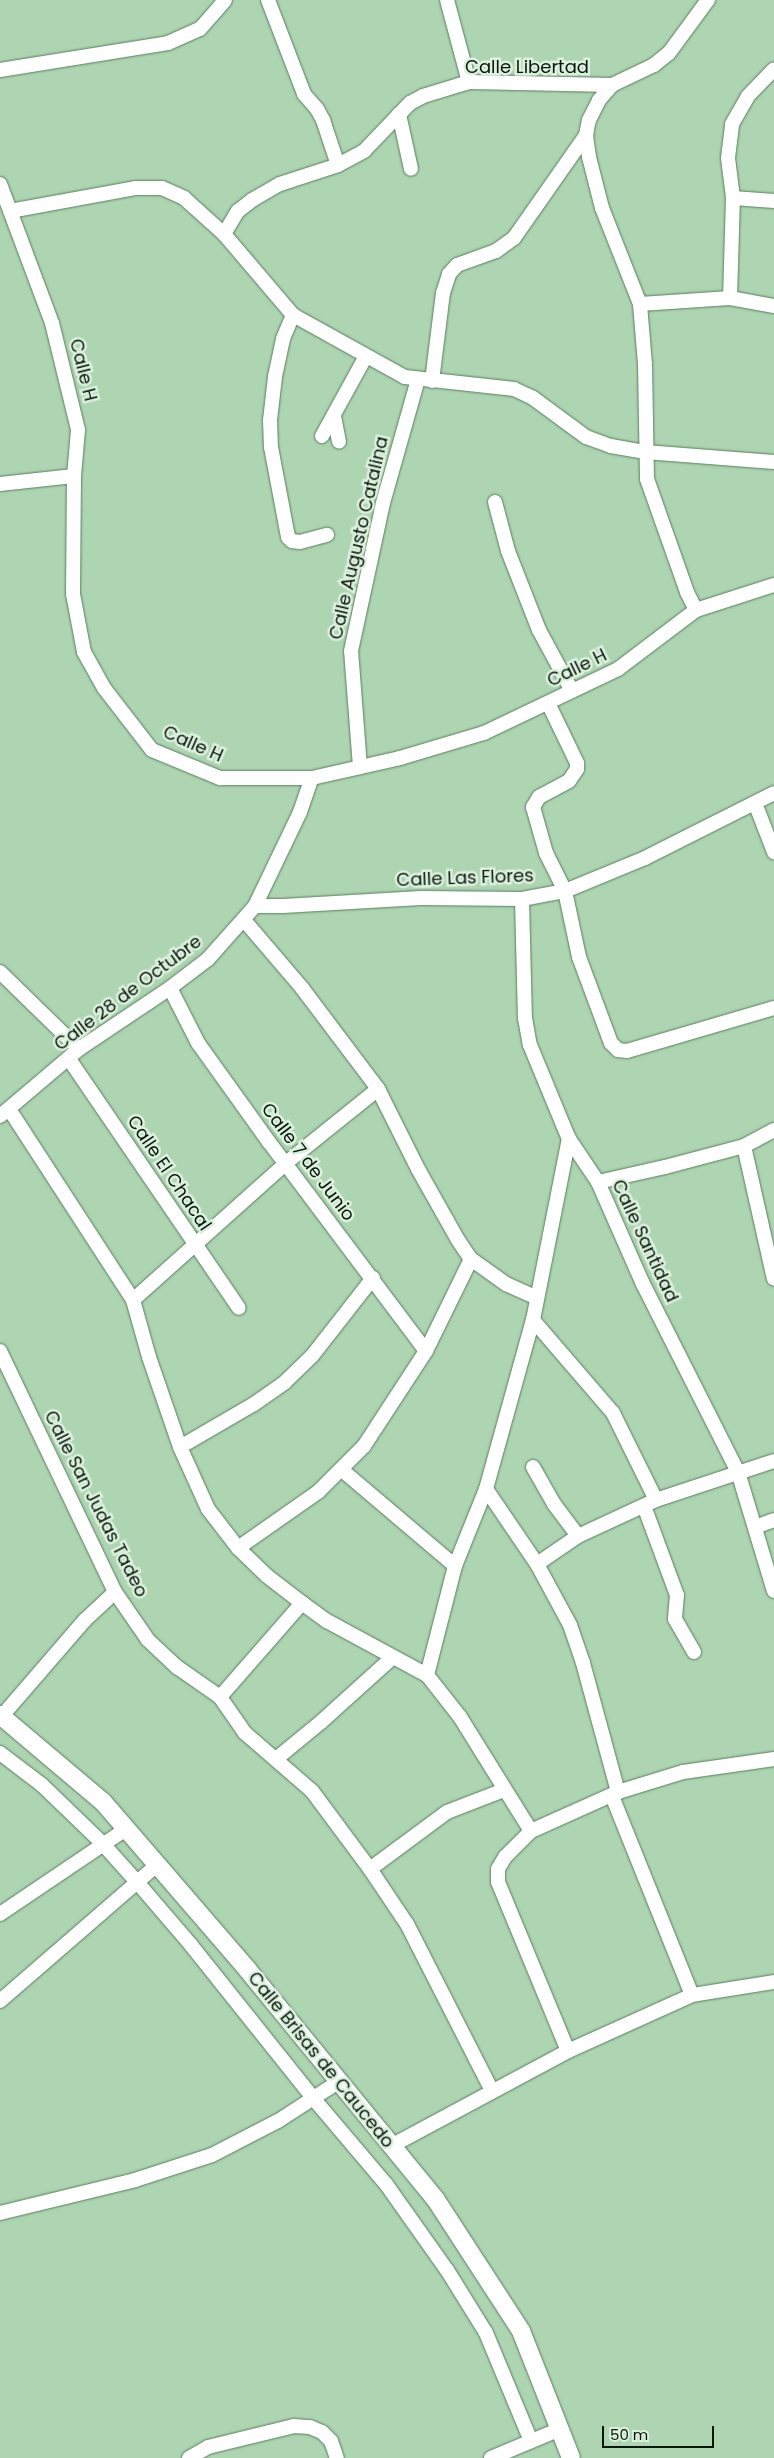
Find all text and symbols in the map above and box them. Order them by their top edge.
street label: Calle Libertad [465,56,589,78]
street label: Calle H [65,337,101,403]
street label: Calle Augusto Catalina [325,434,393,642]
street label: Calle H [544,644,610,692]
street label: Calle H [160,721,226,767]
street label: Calle Las Flores [396,865,534,891]
street label: Calle 28 de Octubre [50,931,206,1055]
street label: Calle 7 de Junio [257,1099,359,1225]
street label: Calle El Chacal [122,1111,216,1235]
street label: Calle Santidad [607,1176,683,1306]
street label: Calle San Judas Tadeo [40,1407,152,1601]
street label: Calle Brisas de Caucedo [243,1968,399,2152]
scale bar [604,2416,716,2448]
text: 50 m [610,2424,648,2445]

